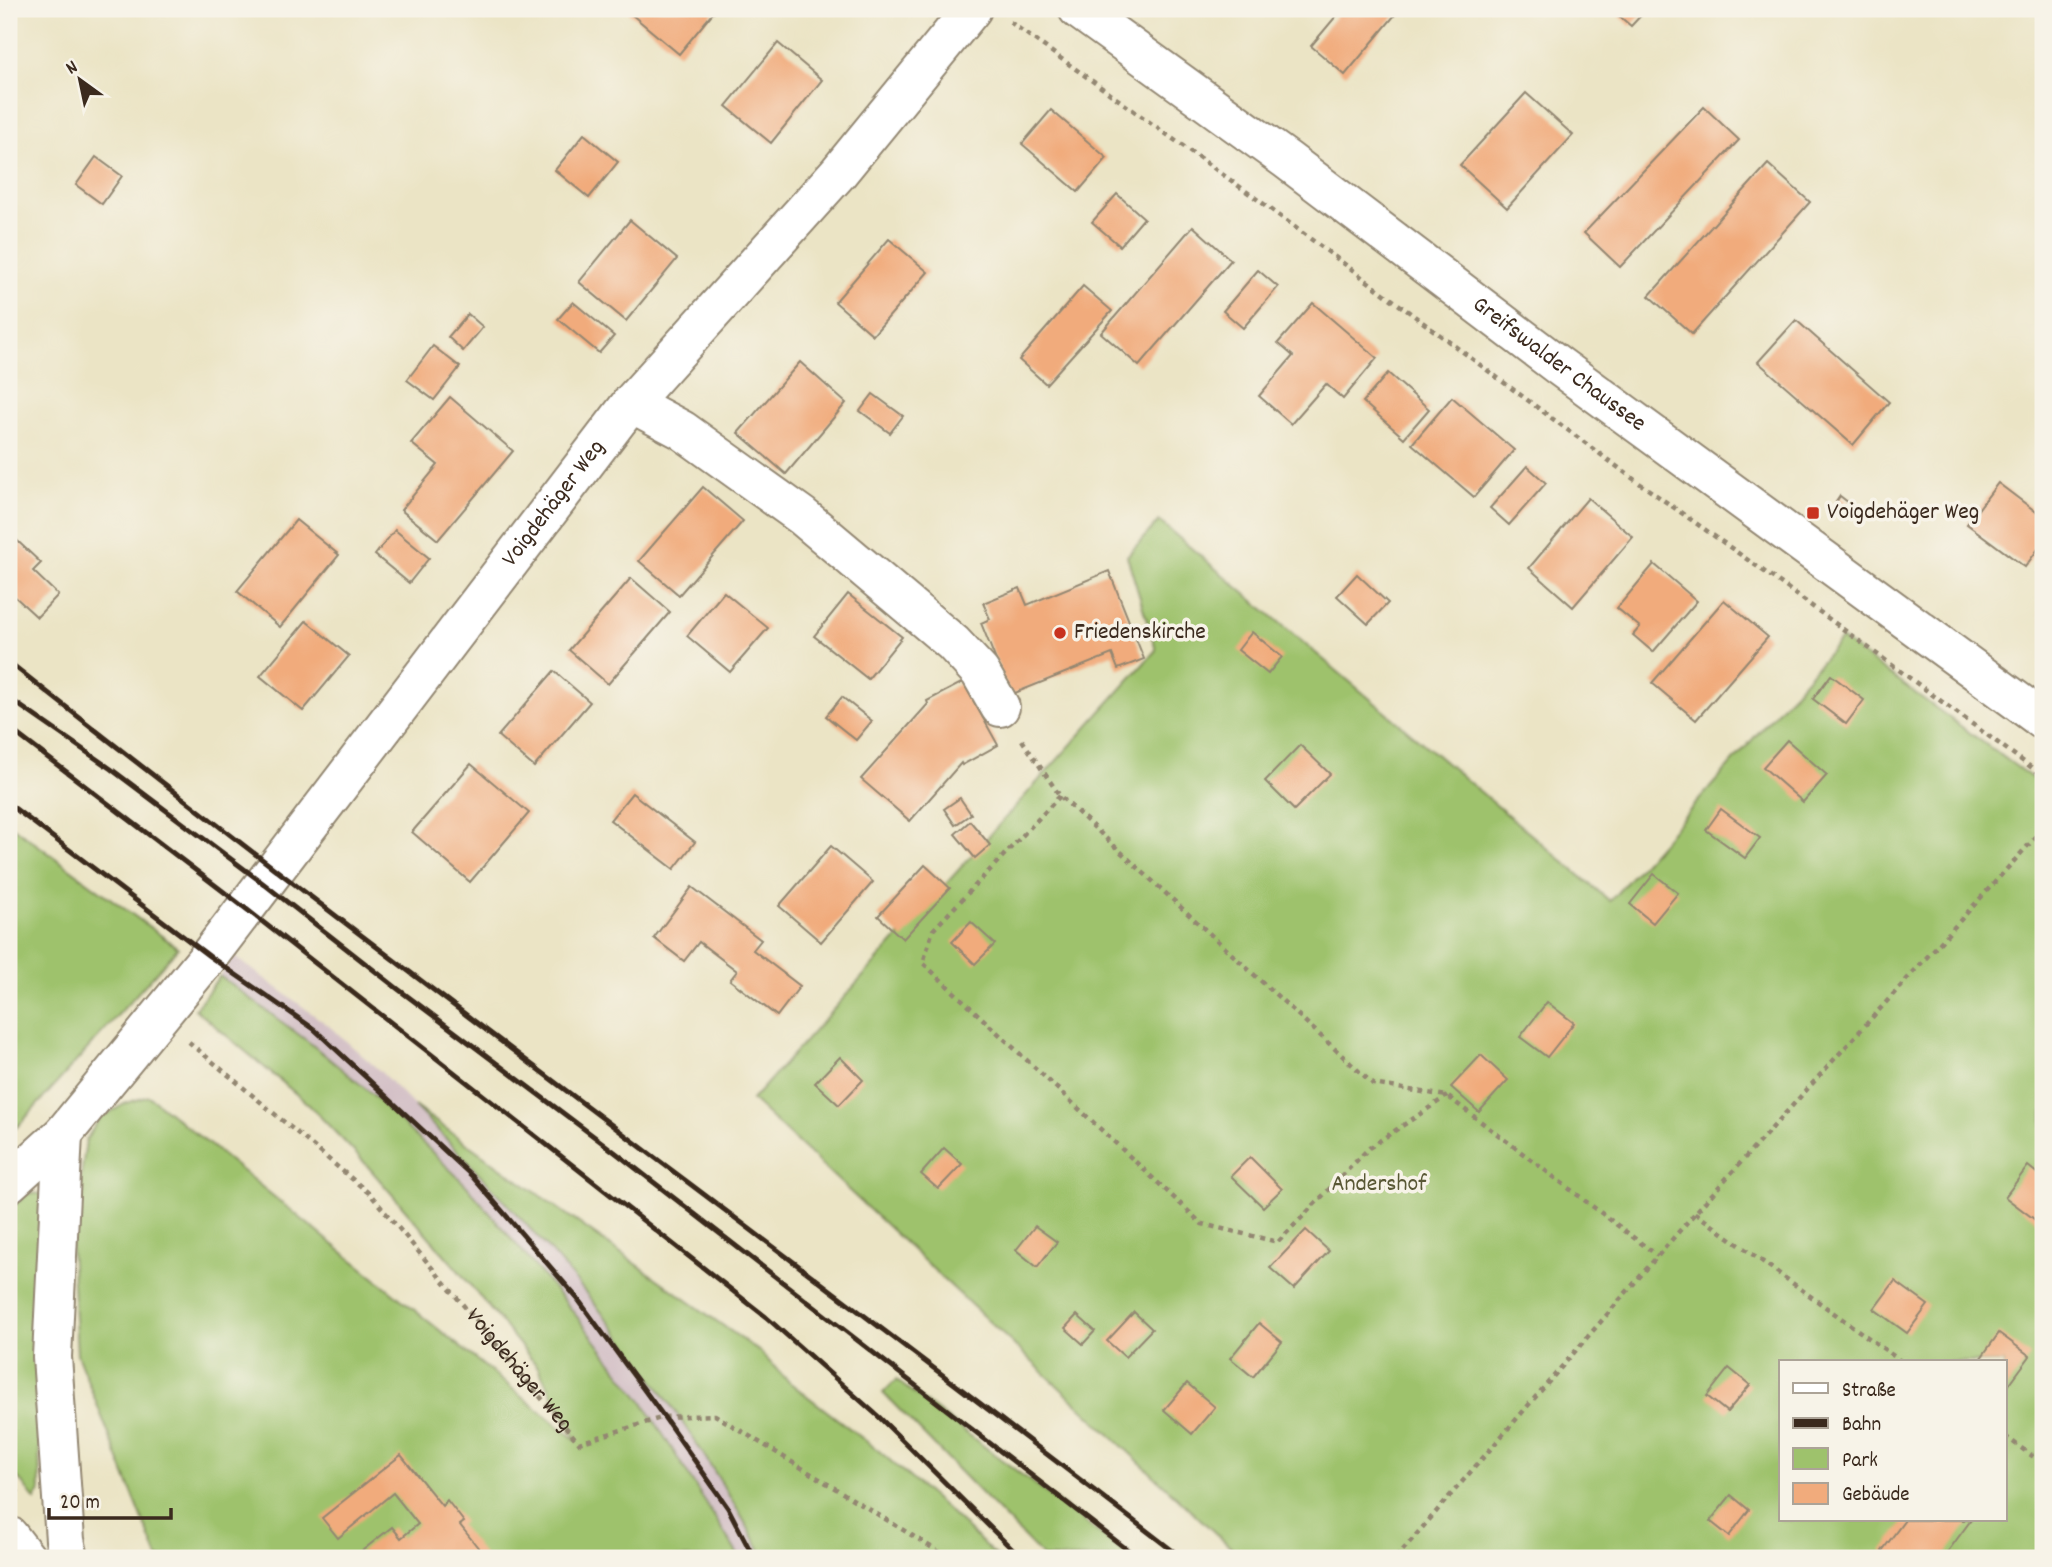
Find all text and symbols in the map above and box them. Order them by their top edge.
north arrow [46,46,116,116]
text: N [61,55,84,83]
street label: Greifswalder Chaussee [1465,289,1653,441]
street label: Voigdehäger Weg [494,433,614,575]
place label: Voigdehäger Weg [1827,496,1979,530]
marker: Voigdehäger Weg [1805,505,1821,521]
place label: Friedenskirche [1074,616,1206,650]
marker: Friedenskirche [1052,625,1068,641]
park label: Andershof [1331,1168,1427,1202]
street label: Voigdehäger Weg [456,1301,580,1440]
legend [1779,1360,2007,1522]
text: Straße [1842,1377,1896,1407]
text: Bahn [1842,1411,1881,1441]
text: Park [1842,1447,1878,1477]
scale bar [49,1476,172,1520]
text: Gebäude [1842,1481,1910,1511]
text: 20 m [60,1489,100,1519]

